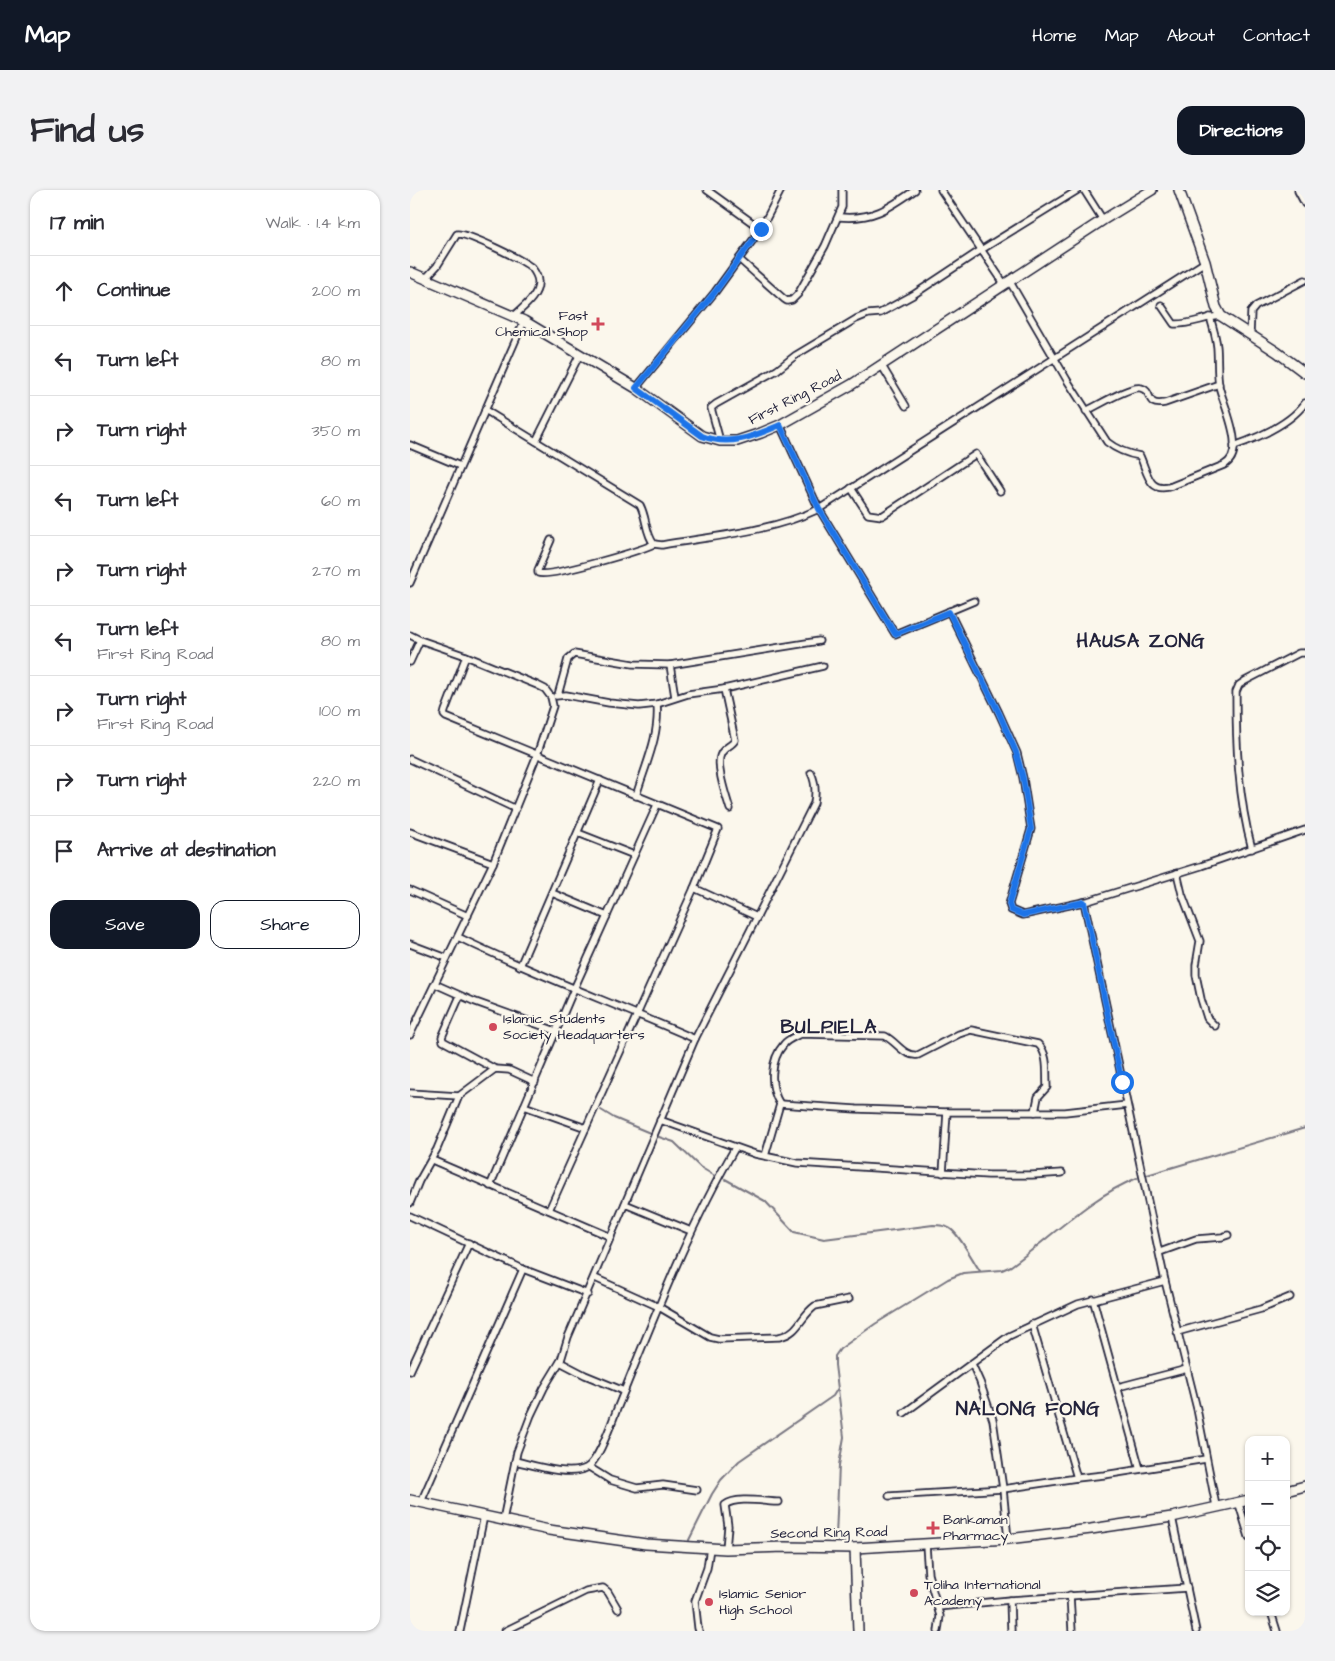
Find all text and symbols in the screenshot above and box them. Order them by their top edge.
text: Map [25,18,70,52]
text: Home [1032,23,1077,48]
text: Map [1105,23,1139,48]
text: About [1167,23,1215,48]
text: Contact [1243,23,1310,48]
text: Find us [30,106,144,155]
button: Directions [1177,106,1305,155]
text: 17 min [50,208,104,237]
text: Walk · 1.4 km [266,212,360,234]
route end [750,218,773,241]
icon: ahead [50,277,78,305]
text: Continue [97,277,171,304]
text: 200 m [312,280,360,302]
place label: Fast Chemical Shop [495,306,588,342]
marker: Fast Chemical Shop [592,318,604,330]
icon: left [50,347,78,375]
text: Turn left [97,347,178,374]
text: 80 m [321,350,360,372]
street label: First Ring Road [745,366,845,430]
icon: right [50,417,78,445]
text: Turn right [97,417,186,444]
text: 350 m [312,420,360,442]
icon: left [50,487,78,515]
text: Turn left [97,487,178,514]
text: 60 m [321,490,360,512]
icon: right [50,557,78,585]
text: Turn right [97,557,186,584]
text: 270 m [312,560,360,582]
text: Turn left [97,616,178,643]
icon: left [50,627,78,655]
district label: HAUSA ZONG [1076,628,1206,655]
text: 80 m [321,630,360,652]
text: First Ring Road [97,643,213,665]
text: Turn right [97,686,186,713]
icon: right [50,697,78,725]
text: 100 m [319,700,360,722]
text: First Ring Road [97,713,213,735]
icon: right [50,767,78,795]
text: Turn right [97,767,186,794]
text: 220 m [313,770,360,792]
icon: arrive [50,837,78,865]
text: Arrive at destination [97,837,276,864]
button: Save [50,900,200,949]
button: Share [210,900,360,949]
place label: Islamic Students Society Headquarters [503,1009,645,1045]
district label: BULPIELA [781,1014,877,1041]
marker: Islamic Students Society Headquarters [487,1021,499,1033]
route start [1111,1071,1134,1094]
district label: NALONG FONG [956,1396,1100,1423]
map controls [1245,1436,1290,1616]
button: + [1245,1436,1290,1481]
button: − [1245,1481,1290,1526]
place label: Bankaman Pharmacy [943,1510,1009,1546]
street label: Second Ring Road [770,1522,888,1544]
marker: Bankaman Pharmacy [927,1522,939,1534]
button: locate [1245,1526,1290,1571]
button: layers [1245,1571,1290,1616]
place label: Toliha International Academy [924,1575,1041,1611]
place label: Islamic Senior High School [719,1584,807,1620]
marker: Toliha International Academy [908,1587,920,1599]
marker: Islamic Senior High School [703,1596,715,1608]

